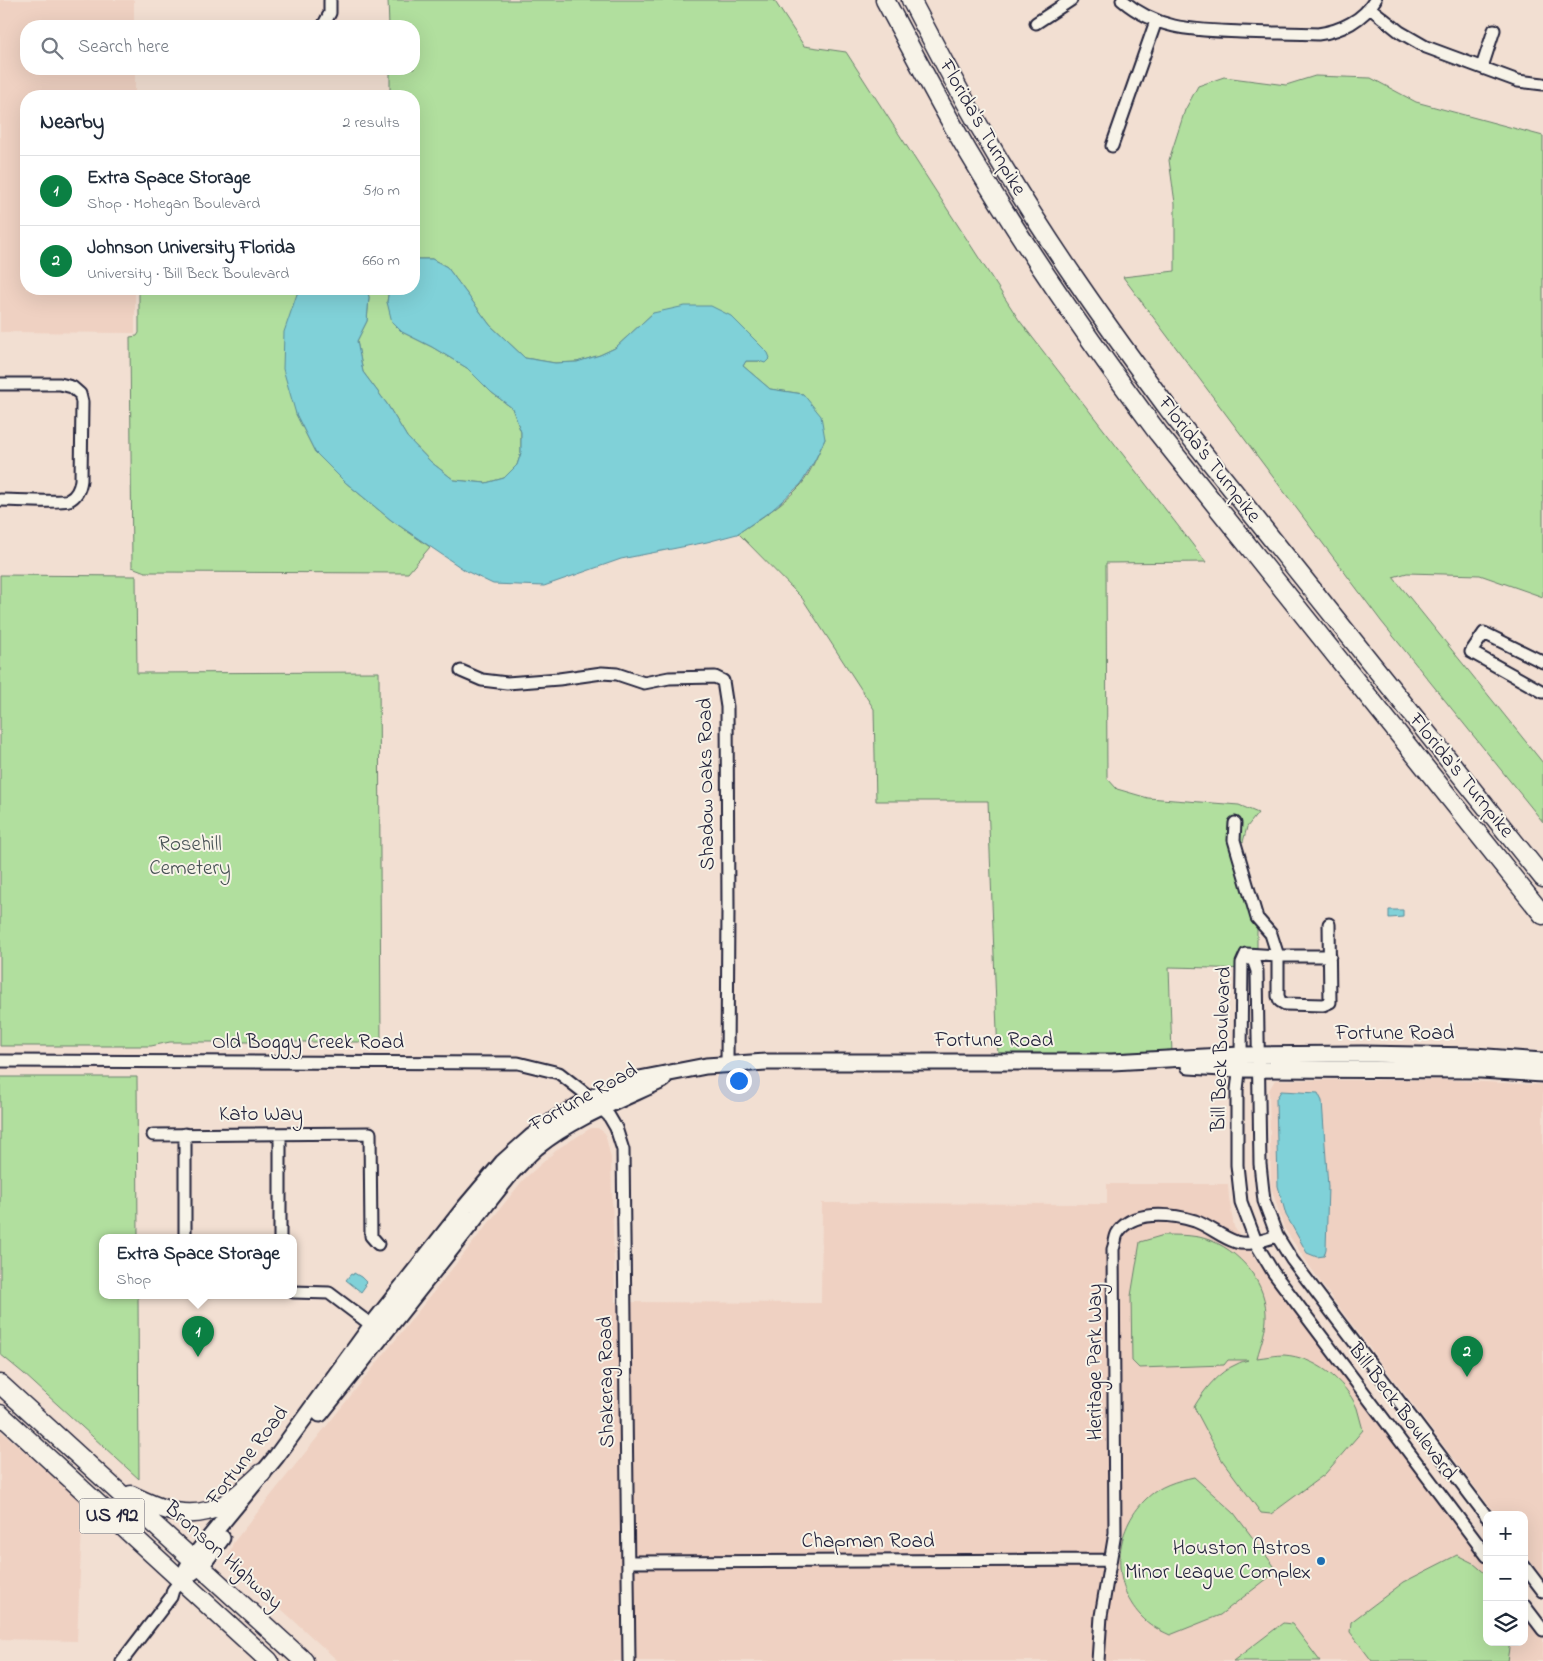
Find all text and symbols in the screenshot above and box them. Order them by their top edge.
search box [20,20,420,75]
icon: search [38,34,66,62]
text: Search here [78,34,169,61]
street label: Florida's Turnpike [930,53,1034,202]
text: Nearby [40,108,104,138]
text: 2 results [342,111,400,135]
text: Extra Space Storage [87,165,250,192]
text: 1 [53,179,59,203]
text: 510 m [362,179,400,203]
text: Shop · Mohegan Boulevard [87,192,260,216]
text: Johnson University Florida [87,235,295,262]
text: 2 [52,249,60,273]
text: 660 m [363,249,400,273]
text: University · Bill Beck Boulevard [87,262,289,286]
street label: Florida's Turnpike [1149,390,1268,530]
street label: Shadow Oaks Road [690,697,724,870]
street label: Florida's Turnpike [1401,706,1521,845]
park label: Rosehill Cemetery [149,830,231,886]
street label: Bill Beck Boulevard [1204,966,1240,1133]
street label: Fortune Road [1335,1019,1455,1049]
street label: Fortune Road [934,1026,1054,1056]
street label: Old Boggy Creek Road [212,1028,404,1060]
street label: Fortune Road [524,1056,643,1140]
your location [726,1068,752,1094]
street label: Kato Way [219,1100,303,1132]
popup [99,1234,297,1299]
text: Extra Space Storage [116,1241,280,1268]
text: Shop [116,1268,151,1292]
street label: Heritage Park Way [1081,1284,1113,1440]
pin: 1 [182,1316,214,1357]
street label: Shakerag Road [591,1316,625,1448]
street label: Bill Beck Boulevard [1340,1336,1464,1487]
pin: 2 [1451,1336,1483,1377]
street label: Fortune Road [199,1400,297,1513]
street label: Bronson Highway [155,1494,289,1619]
road number: US 192 [80,1498,144,1534]
map controls [1483,1511,1528,1646]
button: + [1483,1511,1528,1556]
street label: Chapman Road [801,1527,935,1557]
place label: Houston Astros Minor League Complex [1125,1534,1311,1590]
marker: Houston Astros Minor League Complex [1315,1555,1327,1567]
button: − [1483,1556,1528,1601]
button: layers [1483,1601,1528,1646]

